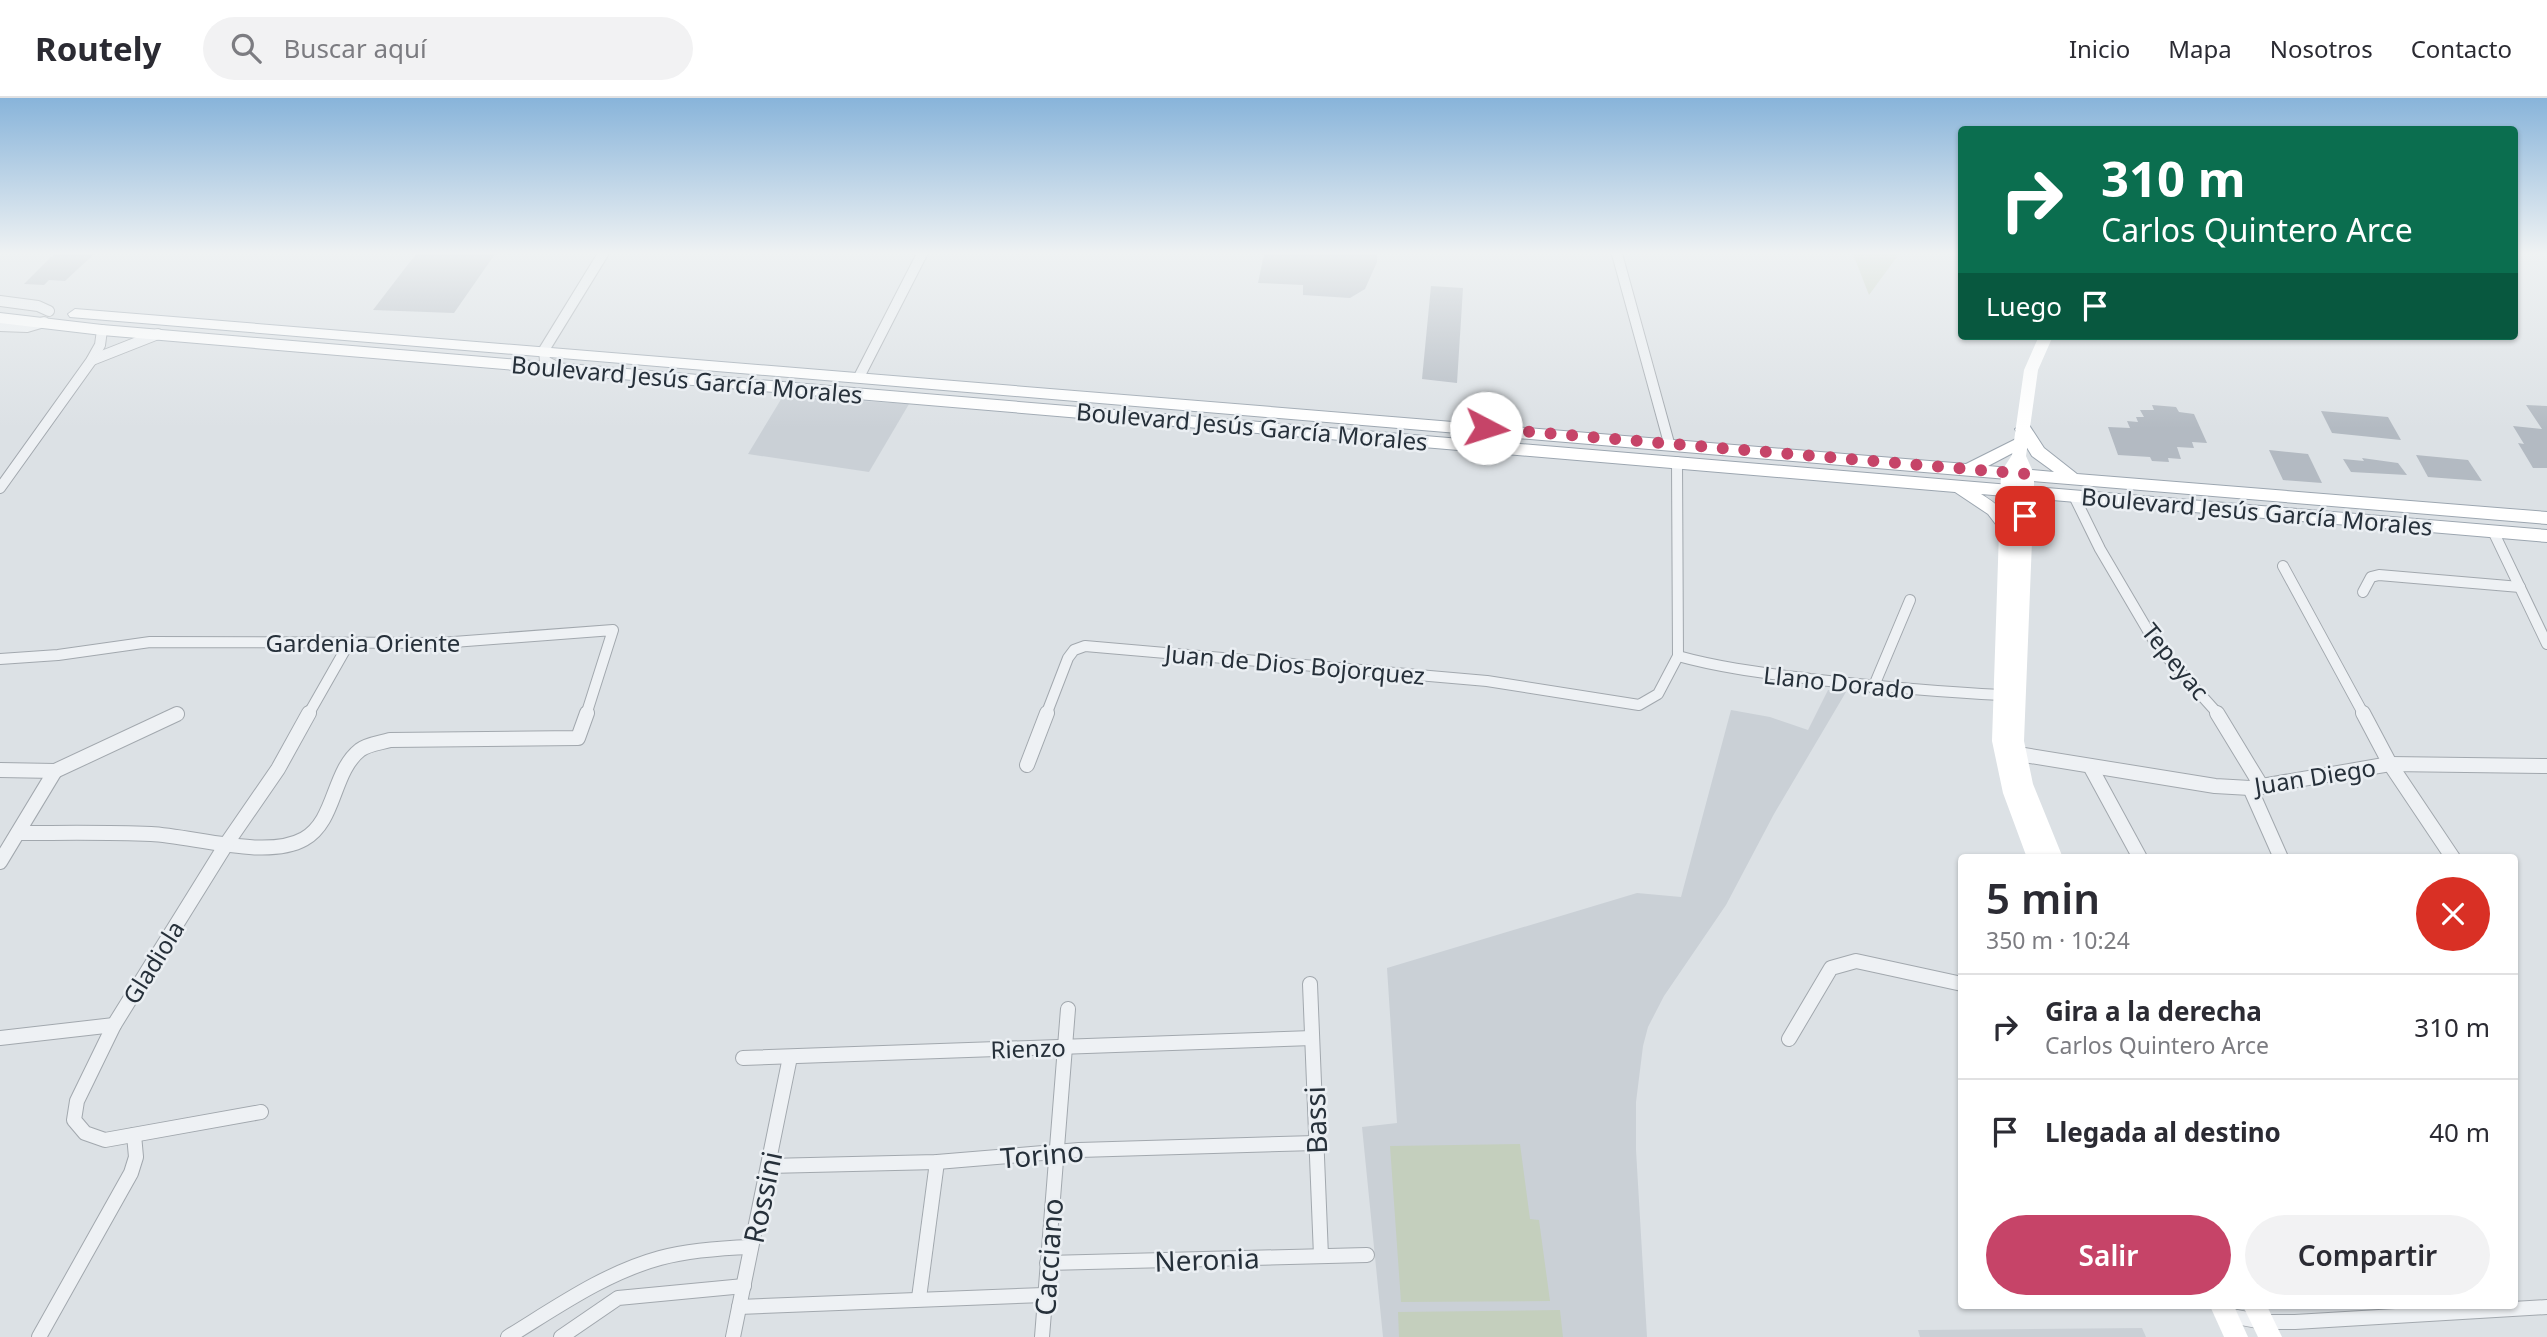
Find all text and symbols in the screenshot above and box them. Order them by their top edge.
search box [203,17,693,80]
text: Routely [35,26,161,71]
icon: search [227,29,265,67]
text: Buscar aquí [283,30,427,66]
text: Inicio [2069,32,2130,65]
text: Mapa [2168,32,2232,65]
text: Nosotros [2270,32,2373,65]
text: Contacto [2411,32,2512,65]
text: 310 m [2101,145,2246,211]
icon: right [1986,154,2077,245]
text: Carlos Quintero Arce [2101,208,2413,251]
icon: arrive [2076,287,2114,325]
text: Luego [1986,288,2062,324]
street label: Boulevard Jesús García Morales [510,347,864,411]
position arrow [1449,391,1523,465]
street label: Boulevard Jesús García Morales [1075,394,1429,458]
street label: Boulevard Jesús García Morales [2080,479,2434,543]
pin [1995,486,2055,546]
icon: arrive [2006,497,2044,535]
street label: Tepeyac [2135,616,2217,706]
street label: Gardenia Oriente [266,626,460,659]
street label: Juan de Dios Bojorquez [1162,636,1426,692]
street label: Llano Dorado [1762,658,1916,706]
street label: Juan Diego [2250,750,2378,802]
text: 5 min [1986,869,2100,926]
button: close [2416,877,2490,951]
street label: Gladiola [115,914,191,1010]
text: 350 m · 10:24 [1986,924,2130,956]
text: Gira a la derecha [2045,993,2262,1029]
icon: right [1986,1008,2024,1046]
text: 310 m [2414,1009,2490,1045]
text: Carlos Quintero Arce [2045,1029,2269,1061]
street label: Rienzo [990,1030,1066,1066]
street label: Bassi [1295,1085,1335,1155]
icon: arrive [1986,1113,2024,1151]
text: Llegada al destino [2045,1114,2281,1150]
text: 40 m [2429,1114,2490,1150]
street label: Torino [999,1131,1085,1177]
street label: Rossini [734,1148,790,1246]
street label: Cacciano [1025,1197,1071,1317]
button: Salir [1986,1215,2231,1295]
button: Compartir [2245,1215,2490,1295]
street label: Neronia [1154,1238,1260,1280]

